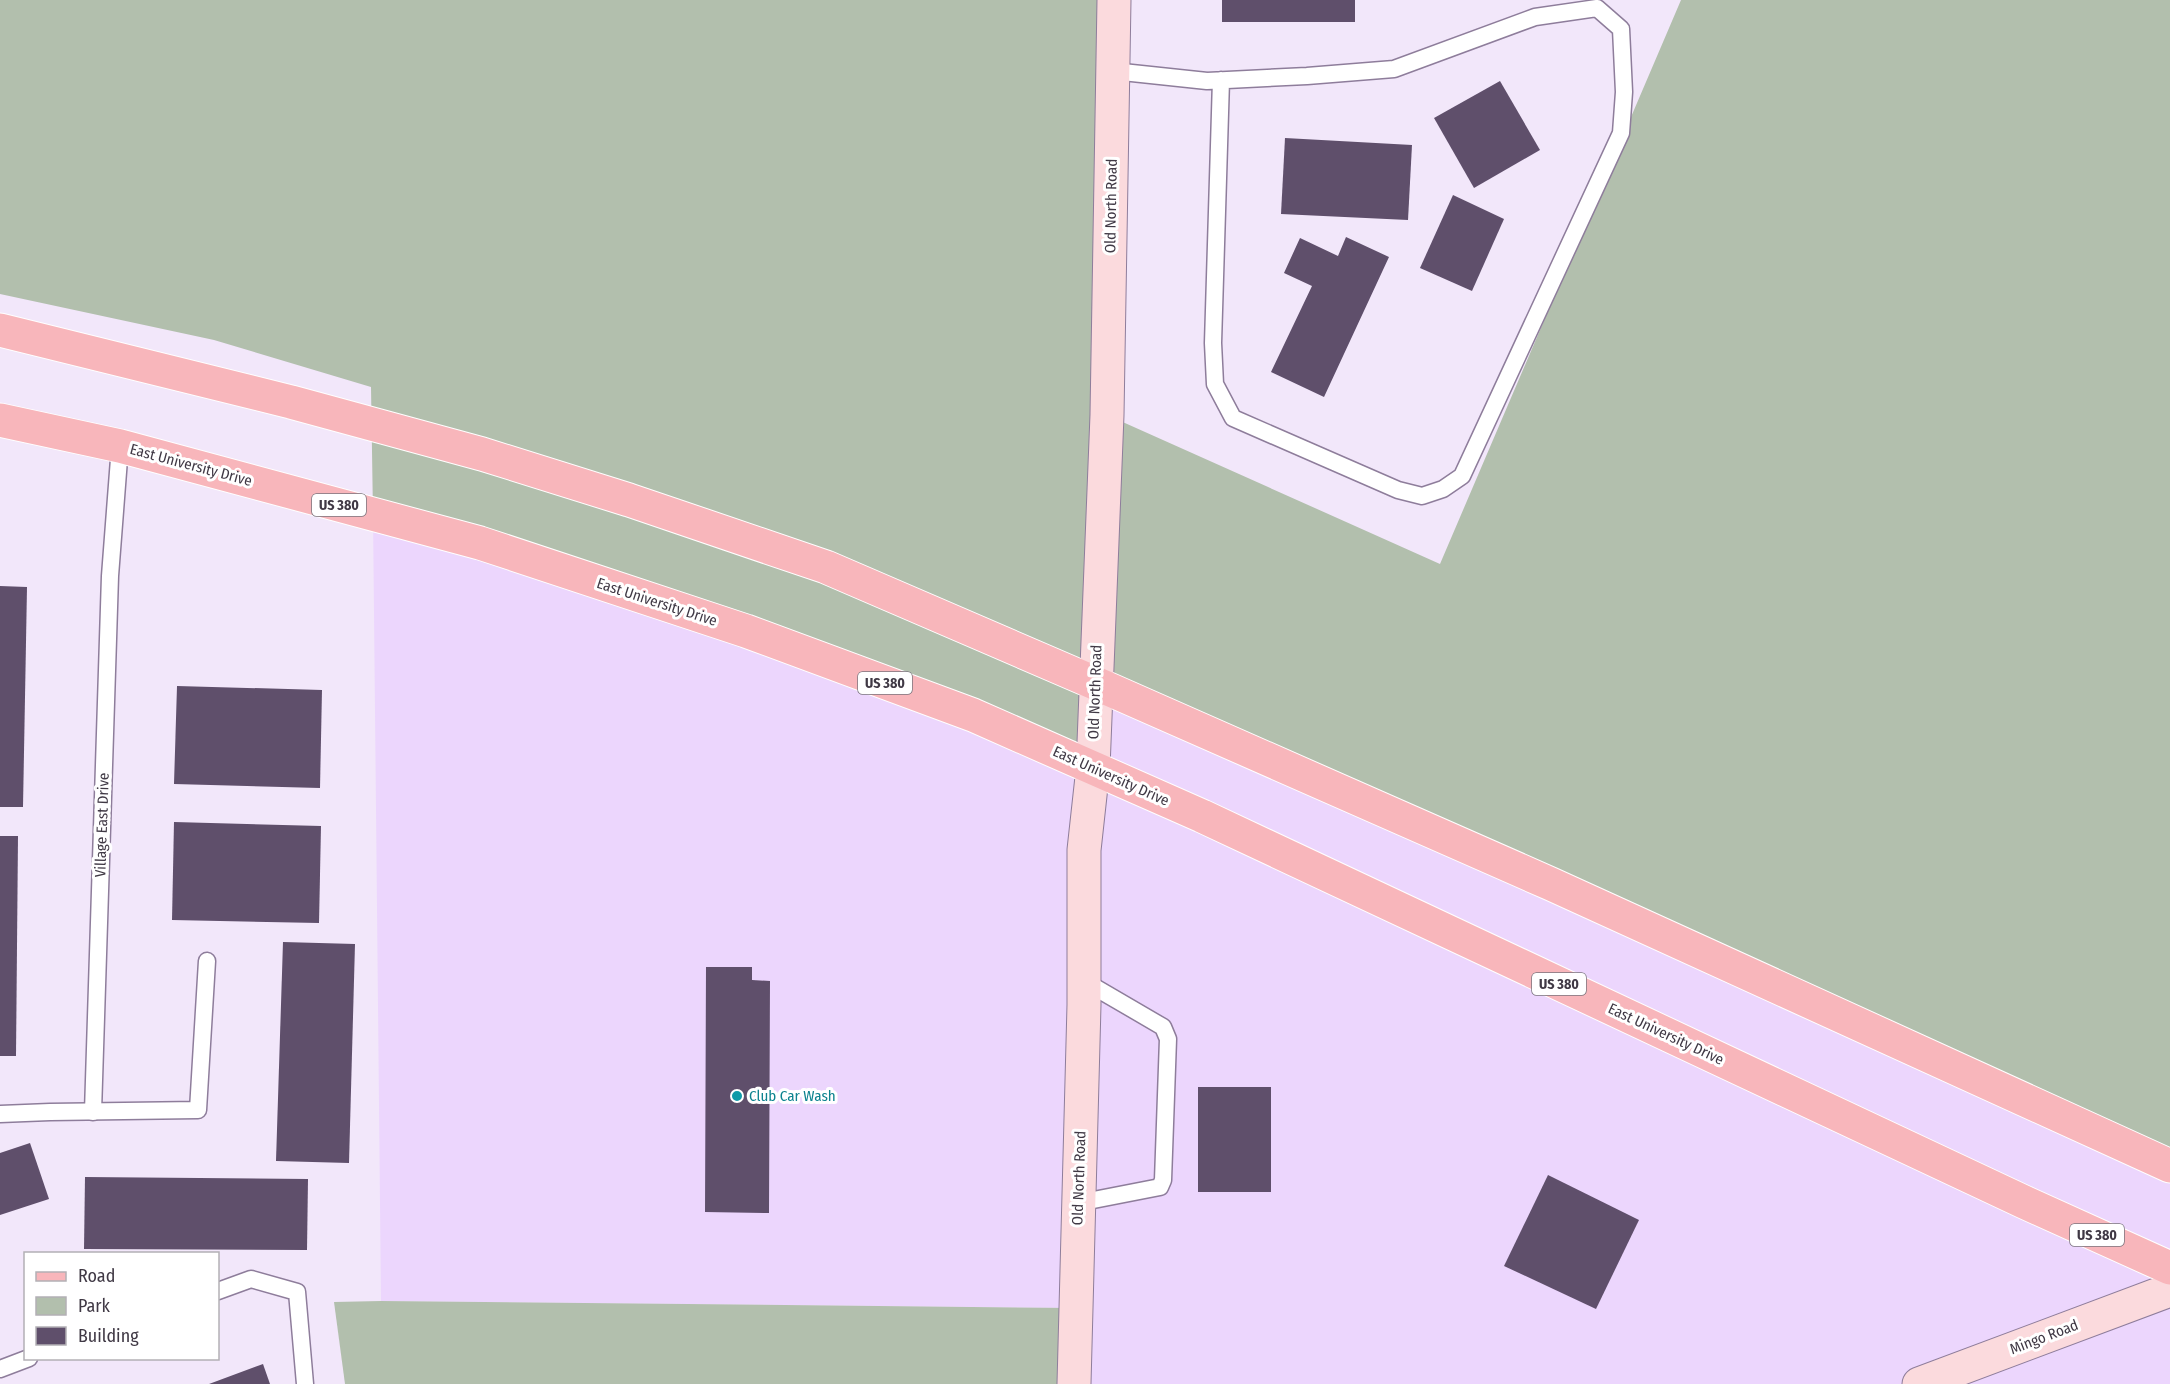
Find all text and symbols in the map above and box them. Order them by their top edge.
street label: Old North Road [1101,159,1121,253]
street label: East University Drive [128,440,254,490]
road number: US 380 [312,494,366,516]
street label: East University Drive [595,574,719,630]
street label: Old North Road [1084,644,1106,740]
road number: US 380 [858,672,912,694]
street label: East University Drive [1050,742,1172,810]
street label: Village East Drive [91,772,113,878]
road number: US 380 [1532,973,1586,995]
street label: East University Drive [1605,999,1727,1069]
place label: Club Car Wash [749,1087,836,1105]
marker: Club Car Wash [730,1089,744,1103]
street label: Old North Road [1068,1130,1090,1226]
road number: US 380 [2070,1224,2124,1246]
legend [24,1252,219,1360]
text: Road [78,1265,115,1287]
text: Park [78,1295,111,1317]
street label: Mingo Road [2007,1316,2081,1358]
text: Building [78,1325,139,1347]

